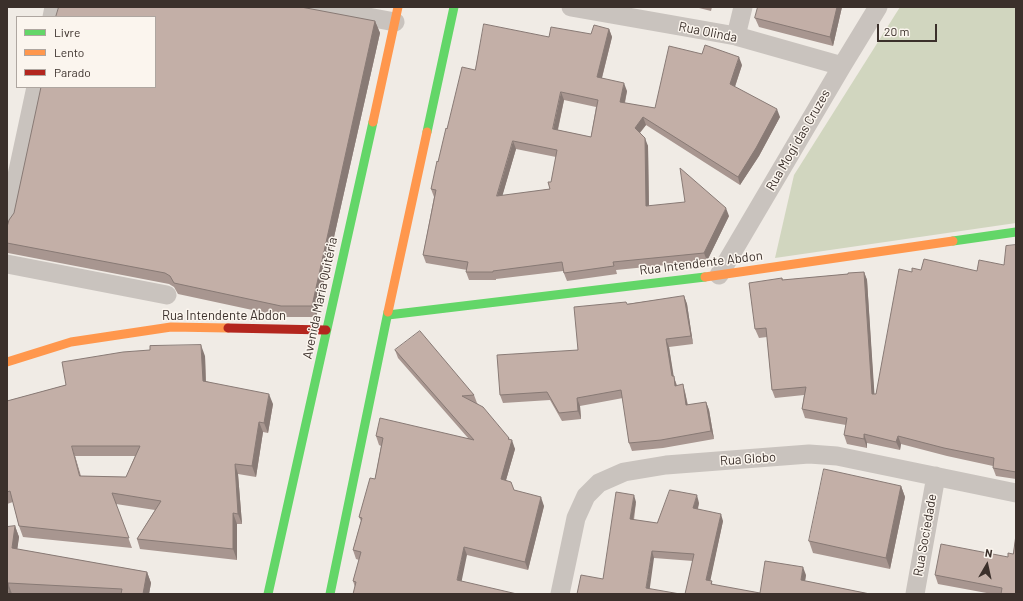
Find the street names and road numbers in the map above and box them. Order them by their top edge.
street label: Rua Olinda [677,19,739,45]
street label: Rua Mogi das Cruzes [763,87,833,193]
street label: Avenida Maria Quitéria [299,236,341,360]
street label: Rua Intendente Abdon [638,248,764,278]
street label: Rua Intendente Abdon [162,308,286,324]
street label: Rua Globo [719,449,777,469]
street label: Rua Sociedade [910,492,940,578]

